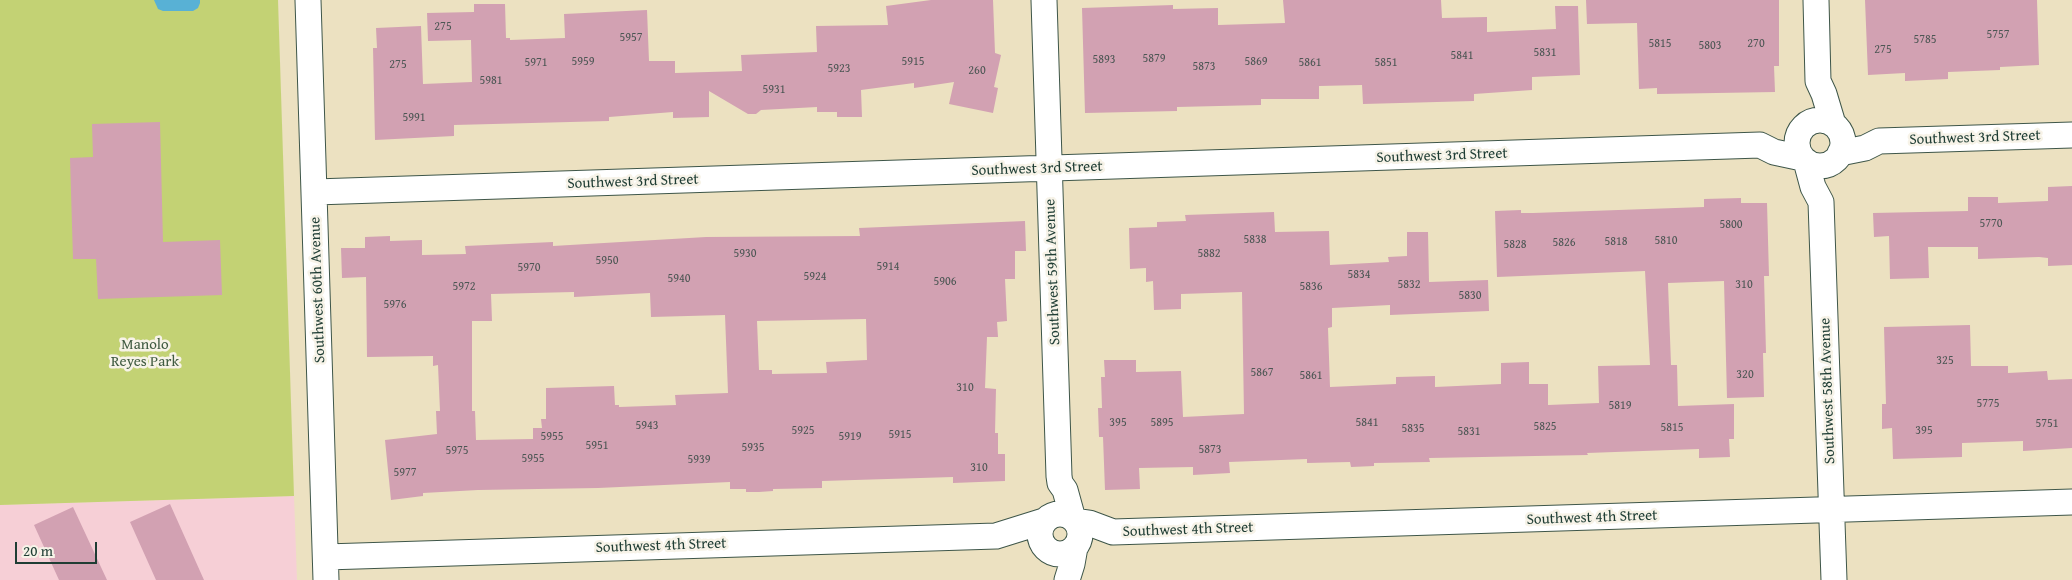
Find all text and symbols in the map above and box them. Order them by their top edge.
house number: 275 [434,20,452,34]
house number: 5757 [1986,28,2010,42]
house number: 5957 [619,31,643,45]
house number: 5785 [1913,33,1937,47]
house number: 5815 [1648,37,1672,51]
house number: 270 [1747,37,1765,51]
house number: 5803 [1698,39,1722,53]
house number: 275 [1874,43,1892,57]
house number: 5831 [1533,46,1557,60]
house number: 5841 [1450,49,1474,63]
house number: 5879 [1142,52,1166,66]
house number: 5893 [1092,53,1116,67]
house number: 5959 [571,55,595,69]
house number: 5915 [901,55,925,69]
house number: 5869 [1244,55,1268,69]
house number: 5971 [524,56,548,70]
house number: 5861 [1298,56,1322,70]
house number: 5851 [1374,56,1398,70]
house number: 275 [389,58,407,72]
house number: 5873 [1192,60,1216,74]
house number: 5923 [827,62,851,76]
house number: 260 [968,64,986,78]
house number: 5981 [479,74,503,88]
house number: 5931 [762,83,786,97]
house number: 5991 [402,111,426,125]
street label: Southwest 3rd Street [1909,127,2041,149]
street label: Southwest 3rd Street [1376,145,1508,167]
street label: Southwest 3rd Street [971,158,1103,180]
street label: Southwest 3rd Street [567,171,699,193]
street label: Southwest 59th Avenue [1041,199,1065,345]
street label: Southwest 60th Avenue [306,217,330,363]
house number: 5770 [1979,217,2003,231]
house number: 5800 [1719,218,1743,232]
house number: 5838 [1243,233,1267,247]
house number: 5810 [1654,234,1678,248]
house number: 5818 [1604,235,1628,249]
house number: 5826 [1552,236,1576,250]
house number: 5828 [1503,238,1527,252]
house number: 5930 [733,247,757,261]
house number: 5882 [1197,247,1221,261]
house number: 5950 [595,254,619,268]
house number: 5914 [876,260,900,274]
house number: 5970 [517,261,541,275]
house number: 5834 [1347,268,1371,282]
house number: 5924 [803,270,827,284]
house number: 5940 [667,272,691,286]
house number: 5906 [933,275,957,289]
house number: 5832 [1397,278,1421,292]
house number: 310 [1735,278,1753,292]
house number: 5972 [452,280,476,294]
house number: 5836 [1299,280,1323,294]
house number: 5830 [1458,289,1482,303]
house number: 5976 [383,298,407,312]
street label: Southwest 58th Avenue [1816,318,1840,464]
park label: Manolo Reyes Park [111,336,179,371]
house number: 325 [1936,354,1954,368]
house number: 5867 [1250,366,1274,380]
house number: 320 [1736,368,1754,382]
house number: 5861 [1299,369,1323,383]
house number: 310 [956,381,974,395]
house number: 5775 [1976,397,2000,411]
house number: 5819 [1608,399,1632,413]
house number: 395 [1109,416,1127,430]
house number: 5895 [1150,416,1174,430]
house number: 5841 [1355,416,1379,430]
house number: 5751 [2035,417,2059,431]
house number: 5943 [635,419,659,433]
house number: 5825 [1533,420,1557,434]
house number: 5815 [1660,421,1684,435]
house number: 5835 [1401,422,1425,436]
house number: 5925 [791,424,815,438]
house number: 395 [1915,424,1933,438]
house number: 5831 [1457,425,1481,439]
house number: 5915 [888,428,912,442]
house number: 5955 [540,430,564,444]
house number: 5919 [838,430,862,444]
house number: 5951 [585,439,609,453]
house number: 5935 [741,441,765,455]
house number: 5873 [1198,443,1222,457]
house number: 5975 [445,444,469,458]
house number: 5955 [521,452,545,466]
house number: 5939 [687,453,711,467]
house number: 310 [970,461,988,475]
house number: 5977 [393,466,417,480]
street label: Southwest 4th Street [1526,507,1658,529]
street label: Southwest 4th Street [1122,519,1254,541]
scale bar [18,532,100,564]
street label: Southwest 4th Street [595,535,727,557]
text: 20 m [23,540,53,561]

